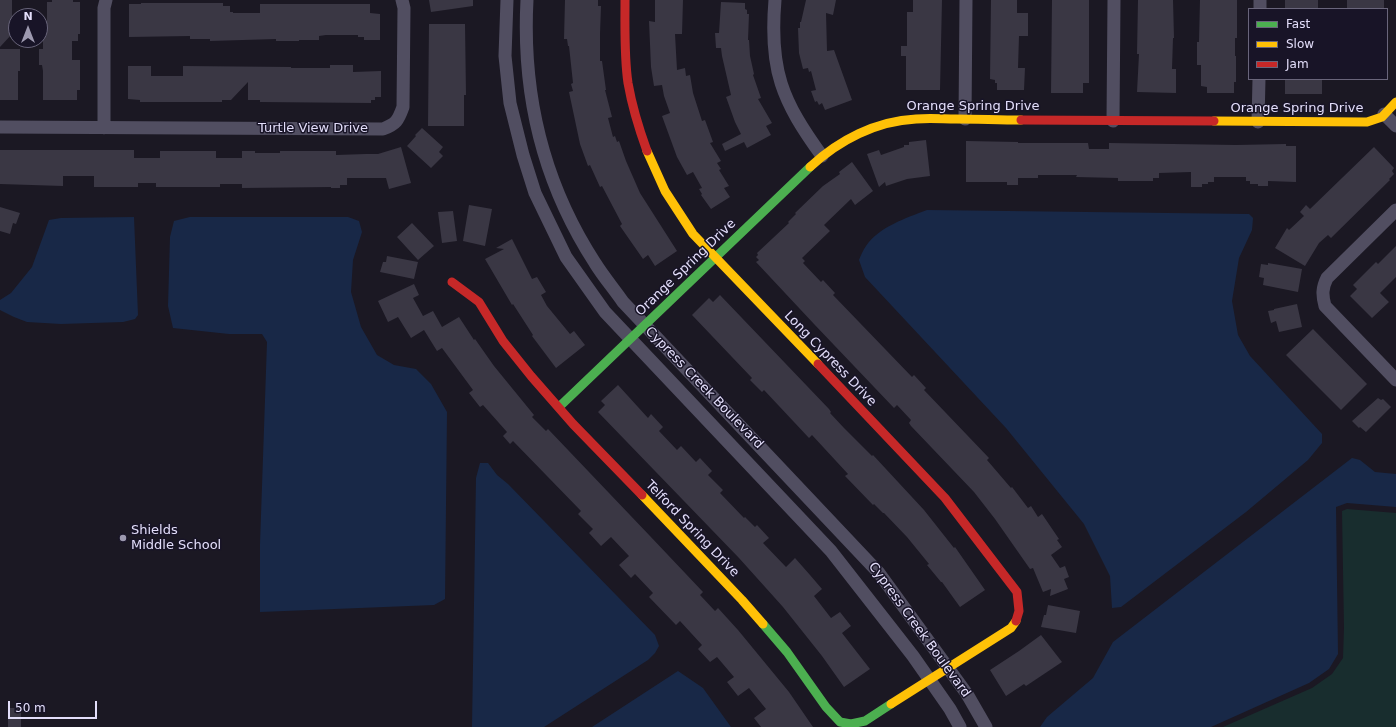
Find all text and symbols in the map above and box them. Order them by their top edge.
north arrow [8,8,48,48]
legend [1248,8,1388,80]
text: N [23,10,33,23]
text: Fast [1286,17,1310,31]
text: Slow [1286,37,1314,51]
text: Jam [1286,57,1309,71]
street label: Orange Spring Drive [907,99,1039,115]
street label: Orange Spring Drive [1231,101,1363,117]
street label: Turtle View Drive [258,121,368,137]
street label: Orange Spring Drive [633,216,739,320]
street label: Long Cypress Drive [781,308,879,410]
street label: Cypress Creek Boulevard [642,324,766,452]
street label: Telford Spring Drive [642,478,742,580]
place label: Shields Middle School [131,523,221,554]
marker: Shields Middle School [118,533,128,543]
street label: Cypress Creek Boulevard [865,559,973,701]
scale bar [10,693,99,719]
text: 50 m [15,701,46,715]

